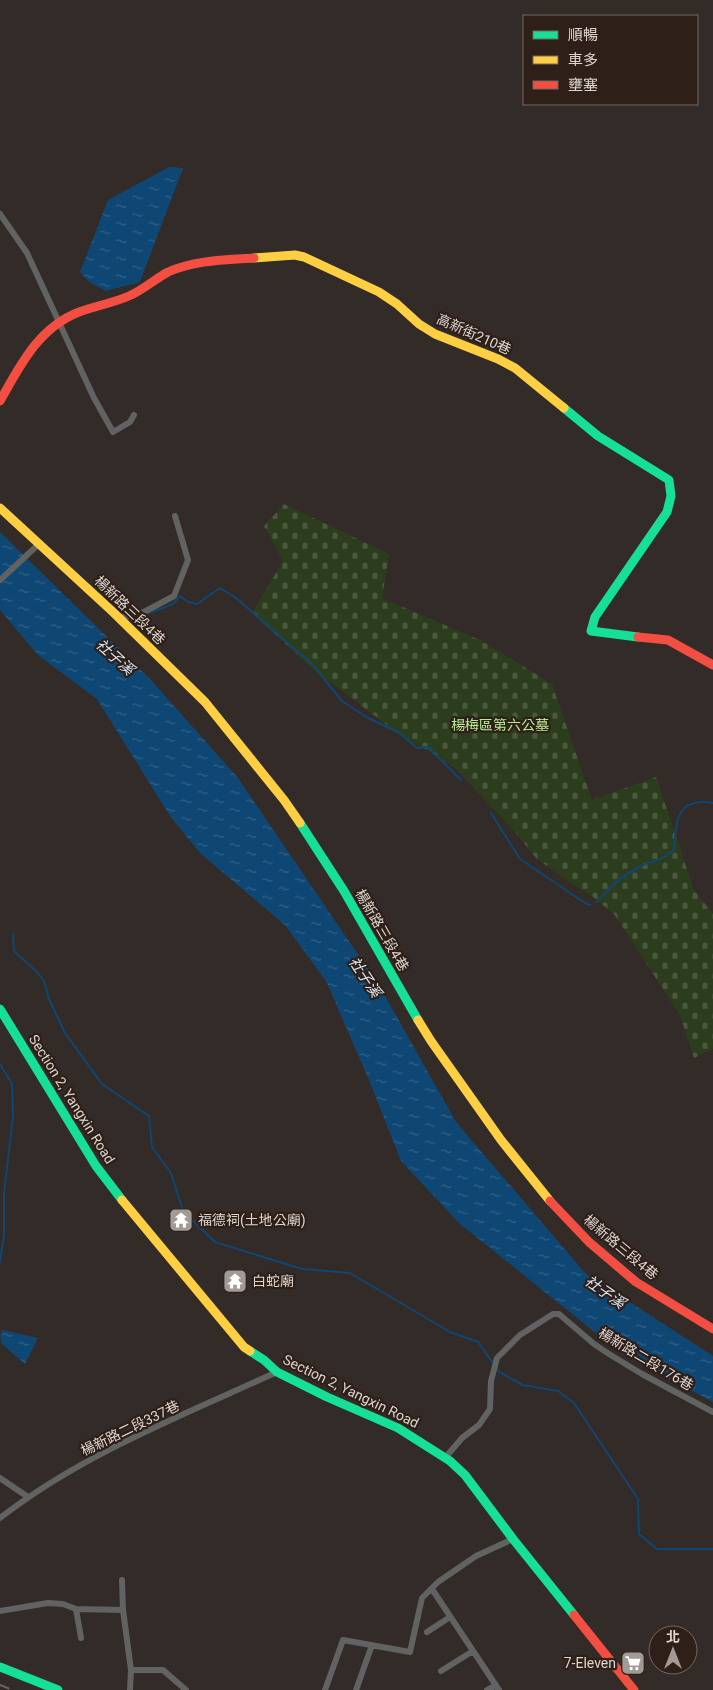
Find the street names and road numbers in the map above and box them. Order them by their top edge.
street label: 高新街210巷 [434,311,514,357]
street label: 楊新路三段4巷 [91,572,169,648]
street label: 楊新路三段4巷 [352,886,412,974]
street label: Section 2, Yangxin Road [26,1032,118,1166]
street label: 楊新路三段4巷 [581,1211,661,1283]
street label: 楊新路二段176巷 [596,1324,696,1394]
street label: Section 2, Yangxin Road [280,1351,422,1431]
street label: 楊新路二段337巷 [78,1397,182,1459]

